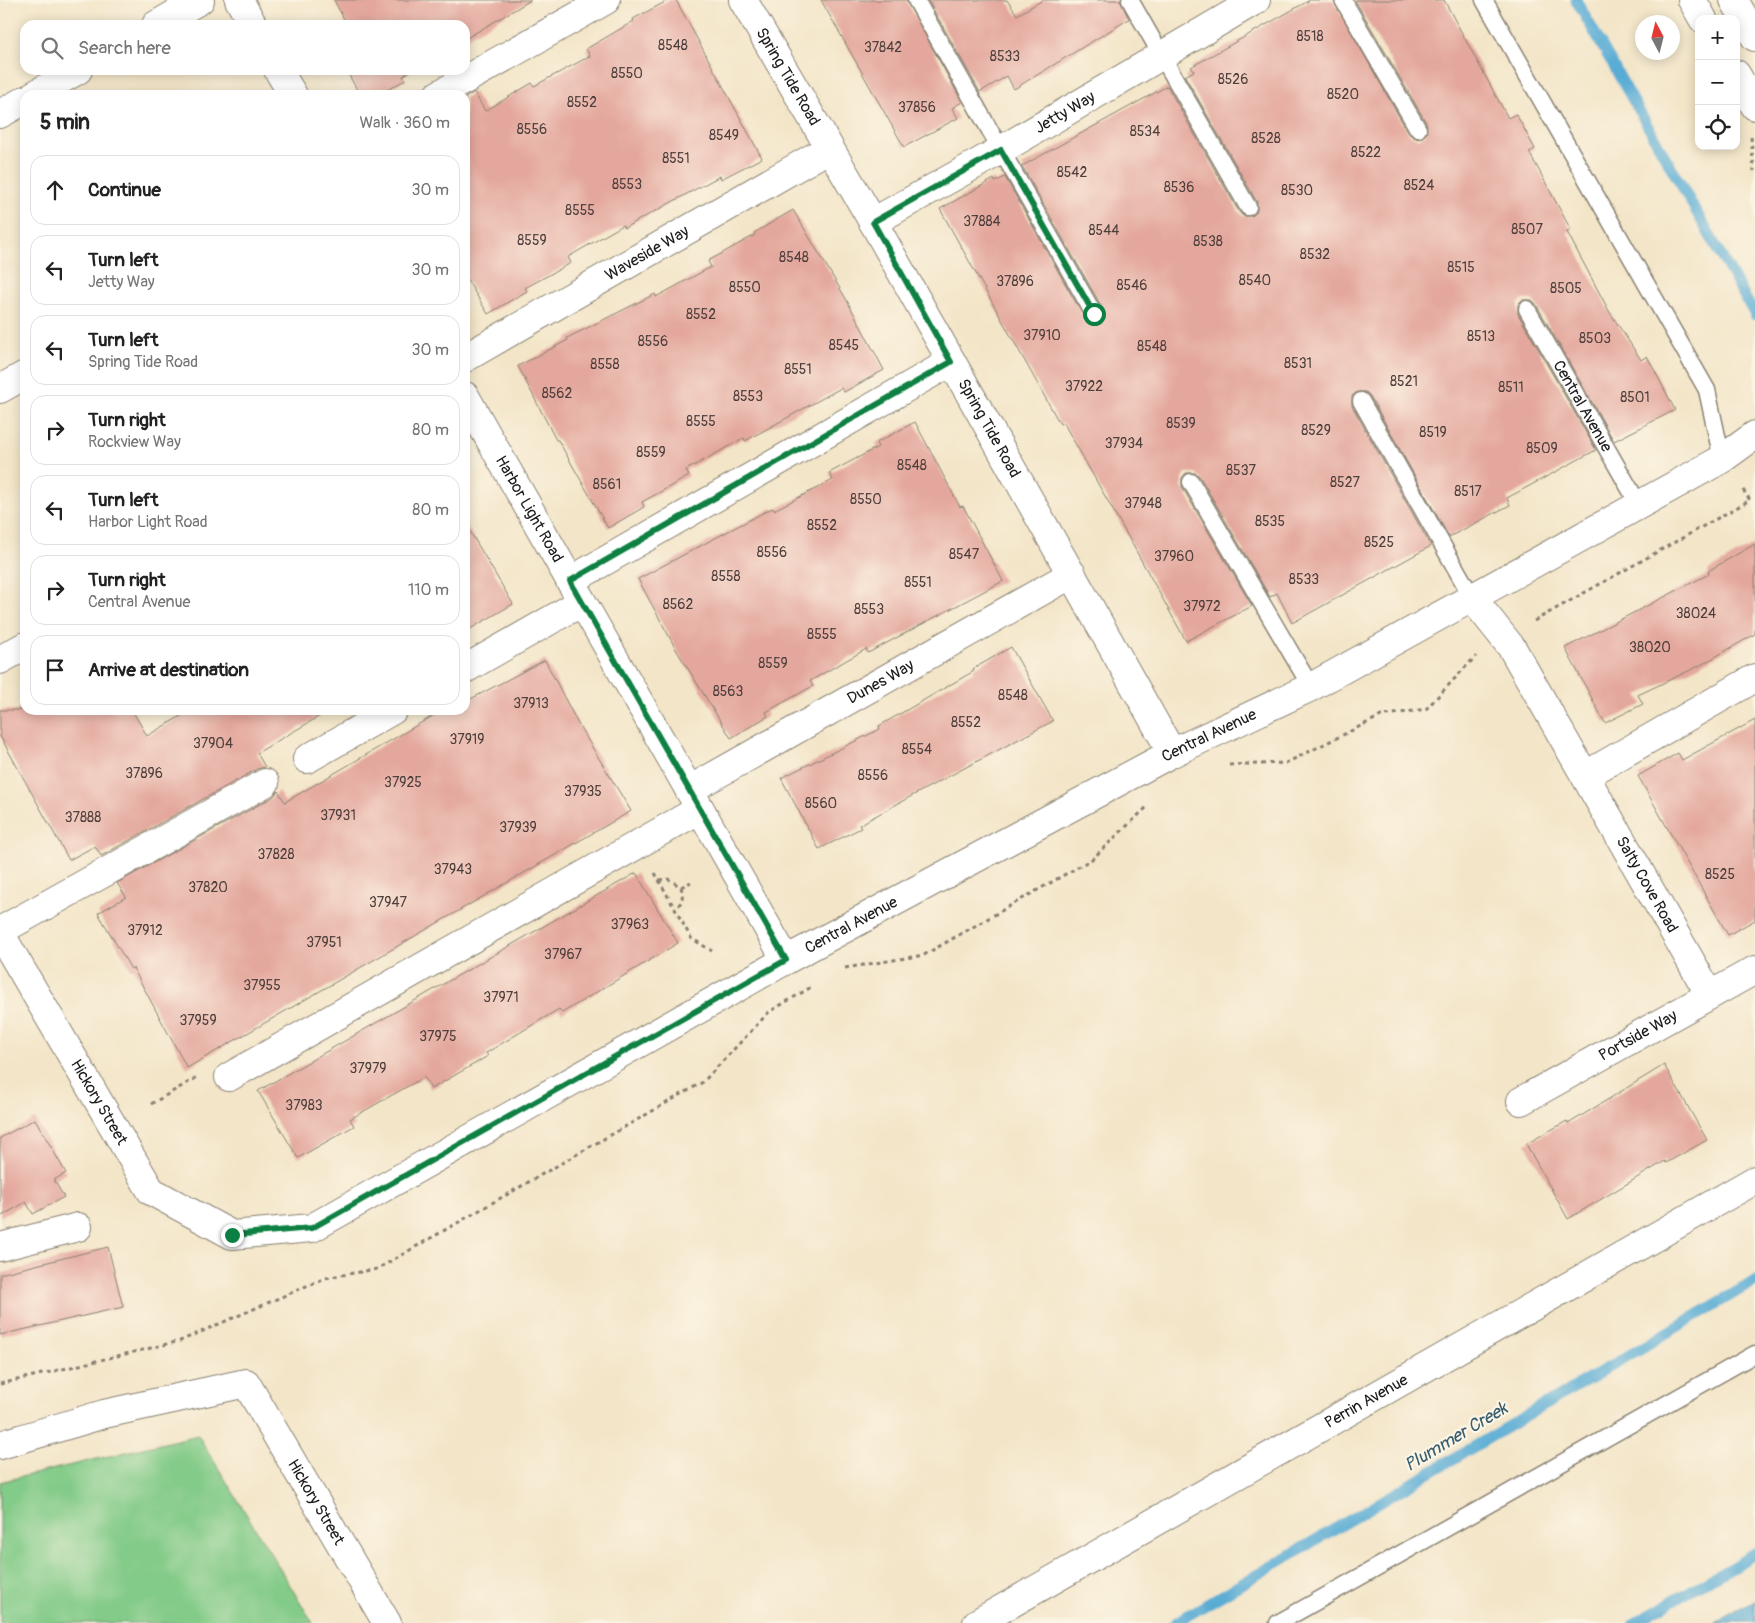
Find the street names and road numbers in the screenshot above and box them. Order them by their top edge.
street label: Spring Tide Road [751,24,824,129]
street label: Jetty Way [1031,87,1099,138]
street label: Waveside Way [601,221,693,285]
street label: Central Avenue [1548,357,1617,456]
street label: Spring Tide Road [953,375,1025,481]
street label: Harbor Light Road [491,452,568,566]
street label: Dunes Way [844,655,918,709]
street label: Central Avenue [1158,704,1260,767]
street label: Salty Cove Road [1612,833,1682,936]
street label: Central Avenue [801,892,901,958]
street label: Portside Way [1595,1005,1681,1066]
street label: Hickory Street [66,1056,132,1149]
street label: Perrin Avenue [1321,1370,1412,1433]
street label: Hickory Street [283,1456,349,1549]

